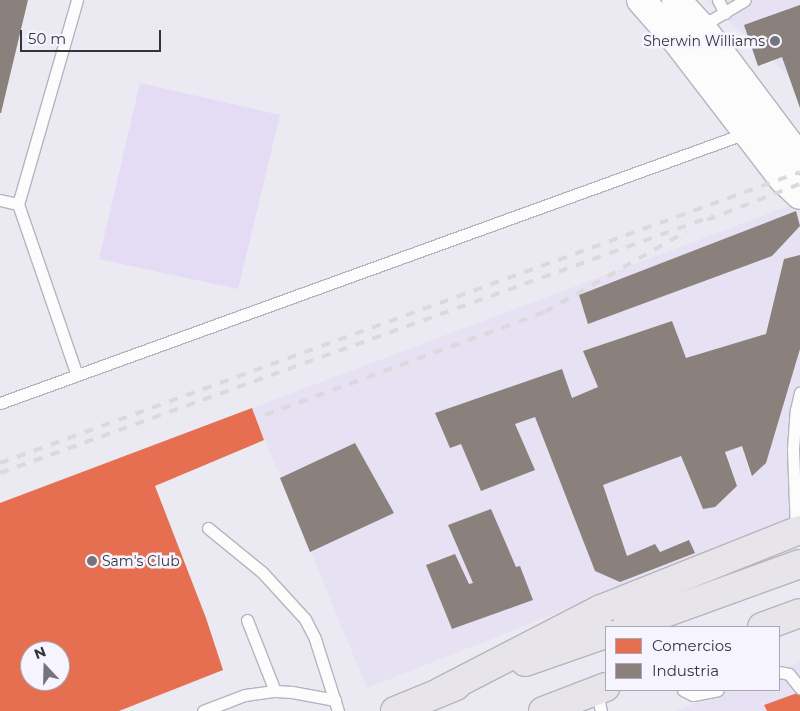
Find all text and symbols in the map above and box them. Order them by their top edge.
scale bar [22,20,164,52]
text: 50 m [28,29,66,48]
place label: Sherwin Williams [643,33,765,49]
marker: Sherwin Williams [769,35,781,47]
place label: Sam's Club [102,553,180,569]
marker: Sam's Club [86,555,98,567]
legend [605,626,780,691]
text: Comercios [652,636,732,655]
north arrow [20,641,70,691]
text: N [31,643,48,663]
text: Industria [652,661,719,680]

